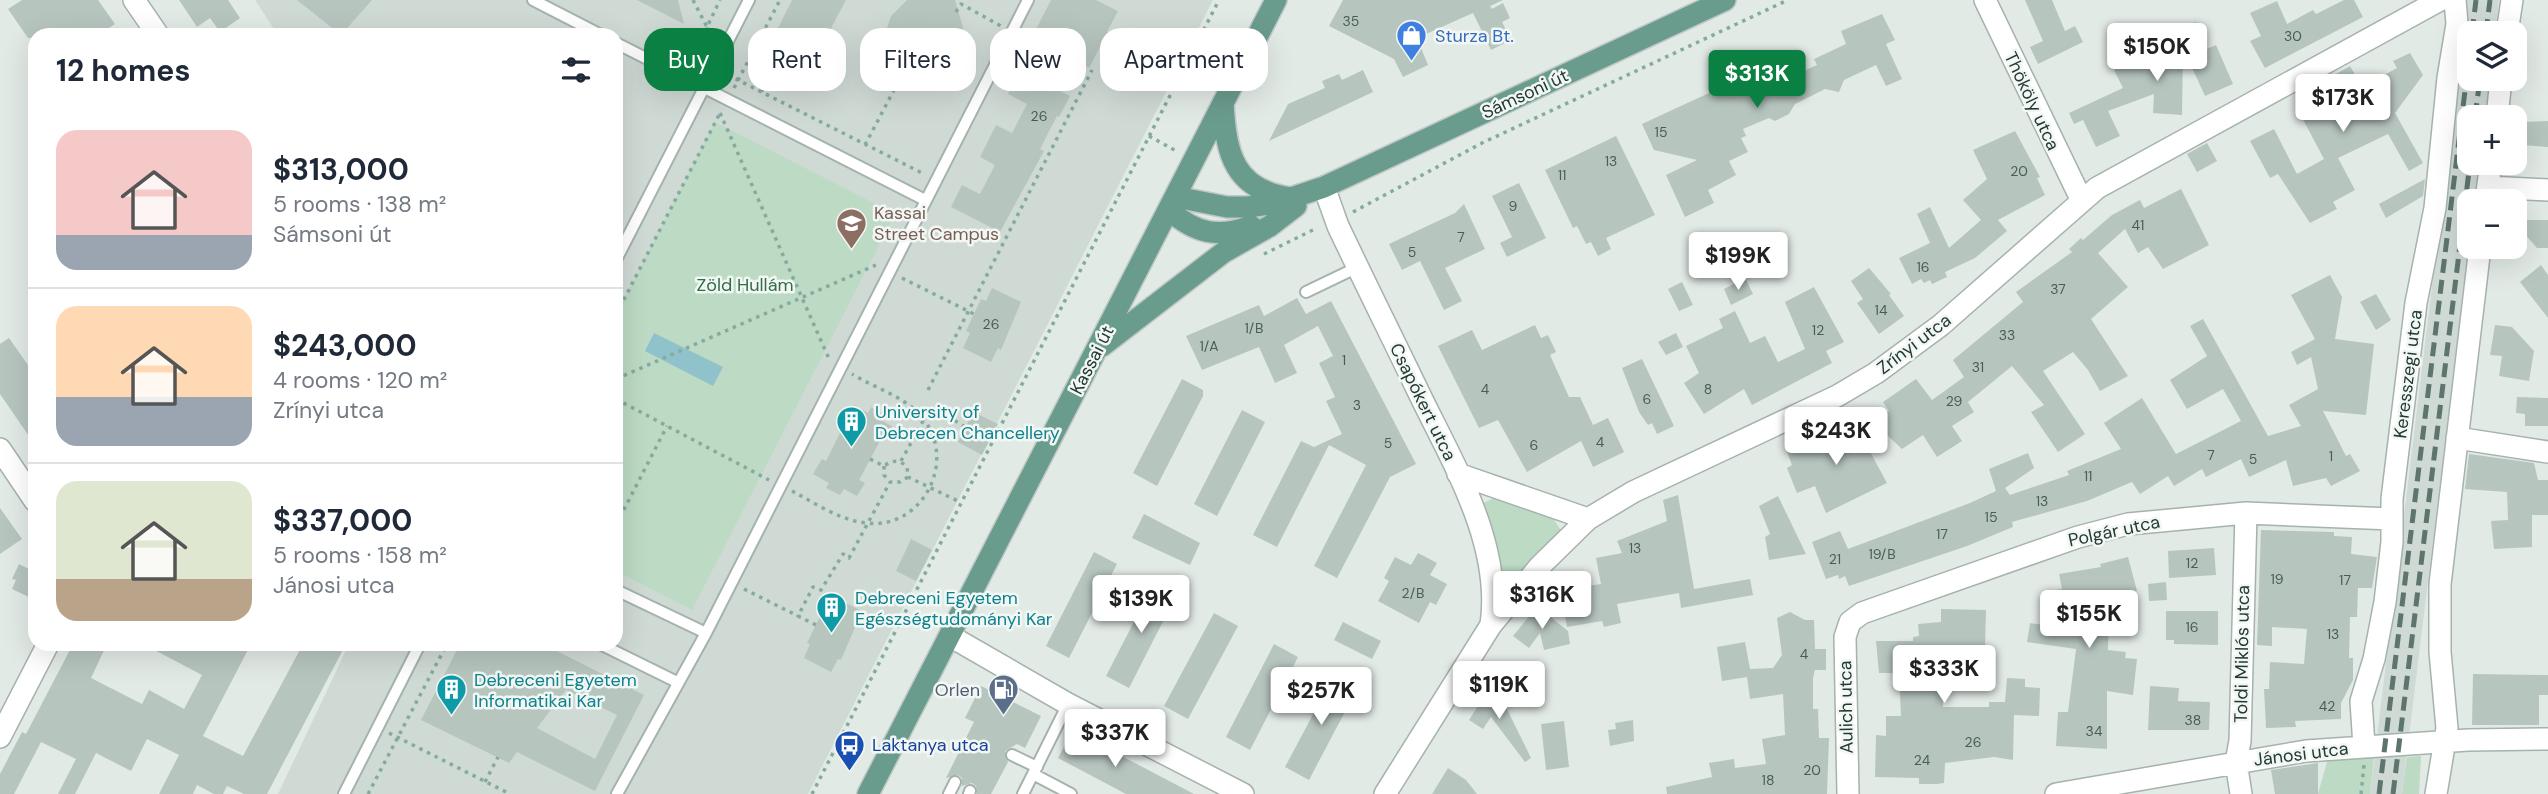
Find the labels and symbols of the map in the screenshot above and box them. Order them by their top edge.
house number: 35 [1343,12,1359,30]
shop icon: Sturza Bt. [1395,19,1429,63]
place label: Sturza Bt. [1435,24,1514,48]
pin: $150K [2108,24,2206,83]
house number: 30 [2284,27,2302,45]
street label: Thököly utca [1999,48,2065,154]
pin: $313K [1708,50,1806,110]
street label: Sámsoni út [1478,64,1572,124]
pin: $173K [2294,74,2392,134]
house number: 26 [1031,107,1047,125]
house number: 15 [1655,123,1667,141]
house number: 13 [1605,152,1617,170]
house number: 20 [2010,162,2028,180]
house number: 11 [1558,166,1566,184]
house number: 9 [1509,197,1518,215]
place label: Kassai Street Campus [874,201,999,246]
school or university icon: Kassai Street Campus [834,206,868,250]
house number: 41 [2132,216,2144,234]
house number: 7 [1457,228,1465,246]
pin: $199K [1689,232,1787,292]
house number: 5 [1408,243,1416,261]
house number: 16 [1916,258,1930,276]
park label: Zöld Hullám [697,273,793,297]
house number: 37 [2050,280,2066,298]
house number: 14 [1875,301,1888,319]
street label: Zrínyi utca [1872,308,1956,380]
street label: Keresszegi utca [2388,308,2428,440]
house number: 26 [983,315,999,333]
house number: 1/B [1244,319,1264,337]
street label: Kassai út [1064,321,1120,399]
house number: 12 [1812,321,1824,339]
house number: 33 [1999,326,2015,344]
house number: 1/A [1199,337,1219,355]
street label: Csapókert utca [1384,339,1462,465]
house number: 1 [1342,351,1346,369]
house number: 31 [1972,358,1984,376]
house number: 4 [1481,380,1490,398]
house number: 8 [1704,380,1712,398]
house number: 6 [1643,390,1651,408]
house number: 29 [1946,392,1963,410]
house number: 3 [1353,396,1361,414]
place label: University of Debrecen Chancellery [875,400,1060,445]
building icon: University of Debrecen Chancellery [835,405,869,449]
pin: $243K [1787,407,1885,467]
house number: 4 [1596,433,1605,451]
house number: 5 [1384,434,1392,452]
house number: 6 [1530,436,1538,454]
house number: 7 [2207,446,2215,464]
house number: 1 [2329,447,2333,465]
house number: 5 [2249,450,2257,468]
house number: 11 [2084,467,2092,485]
house number: 13 [2036,492,2048,510]
house number: 15 [1985,508,1997,526]
street label: Polgár utca [2066,510,2162,552]
house number: 17 [1936,525,1948,543]
house number: 13 [1629,539,1641,557]
house number: 19/B [1868,545,1896,563]
house number: 21 [1829,550,1841,568]
house number: 12 [2186,554,2198,572]
house number: 19 [2270,570,2284,588]
house number: 17 [2339,571,2351,589]
pin: $316K [1493,572,1591,631]
pin: $139K [1092,576,1190,635]
house number: 2/B [1402,584,1424,602]
street label: Toldi Miklós utca [2229,585,2255,723]
place label: Debreceni Egyetem Egészségtudományi Kar [855,586,1053,631]
pin: $155K [2040,590,2138,650]
building icon: Debreceni Egyetem Egészségtudományi Kar [815,591,849,635]
house number: 16 [2185,618,2199,636]
house number: 13 [2327,625,2339,643]
house number: 4 [1800,645,1809,663]
pin: $333K [1895,646,1993,705]
street label: Aulich utca [1833,660,1859,754]
pin: $119K [1450,662,1548,721]
place label: Debreceni Egyetem Informatikai Kar [474,668,637,713]
pin: $257K [1272,668,1370,727]
building icon: Debreceni Egyetem Informatikai Kar [434,673,468,717]
fuel station icon: Orlen [986,673,1020,717]
place label: Orlen [935,678,980,702]
house number: 42 [2319,697,2335,715]
pin: $337K [1066,710,1164,769]
house number: 38 [2185,711,2201,729]
house number: 34 [2086,722,2103,740]
bus stop icon: Laktanya utca [832,728,866,772]
place label: Laktanya utca [872,733,989,757]
house number: 26 [1965,733,1981,751]
street label: Jánosi utca [2252,736,2350,772]
house number: 24 [1914,751,1931,769]
house number: 20 [1803,761,1821,779]
house number: 18 [1762,771,1774,789]

